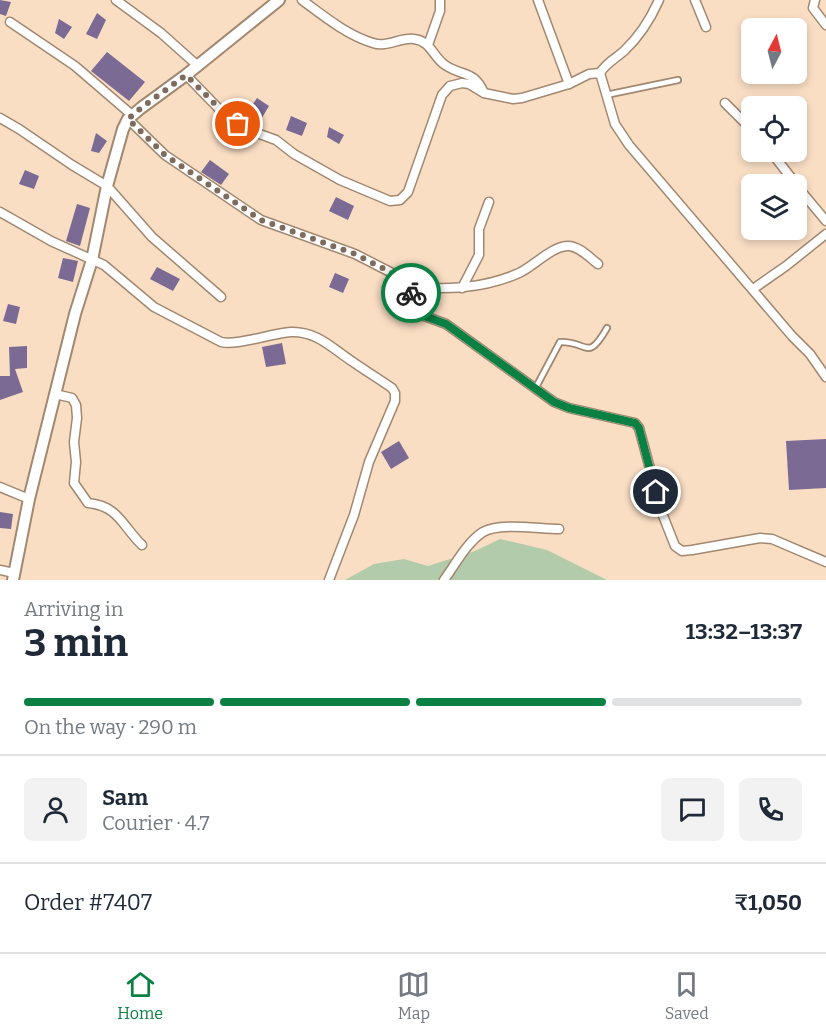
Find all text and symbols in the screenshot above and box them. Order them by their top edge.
north arrow [741,18,807,84]
map controls [741,18,807,240]
button: locate [741,96,807,162]
pin [212,98,263,149]
icon: bag [221,107,254,140]
button: layers [741,174,807,240]
courier [381,263,441,323]
icon: bike [395,277,428,310]
pin [630,466,681,517]
icon: home [639,475,672,508]
text: Arriving in [24,597,123,621]
text: 13:32–13:37 [686,618,802,645]
text: 3 min [24,620,128,666]
text: On the way · 290 m [24,715,197,739]
button: person [24,778,87,841]
button: chat [661,778,724,841]
button: phone [739,778,802,841]
text: Sam [102,784,148,811]
text: Courier · 4.7 [102,811,210,835]
text: Order #7407 [24,889,152,916]
text: ₹1,050 [734,889,802,916]
tab: Home [117,968,163,1023]
tab: Map [397,968,430,1023]
tab: Saved [665,968,709,1023]

